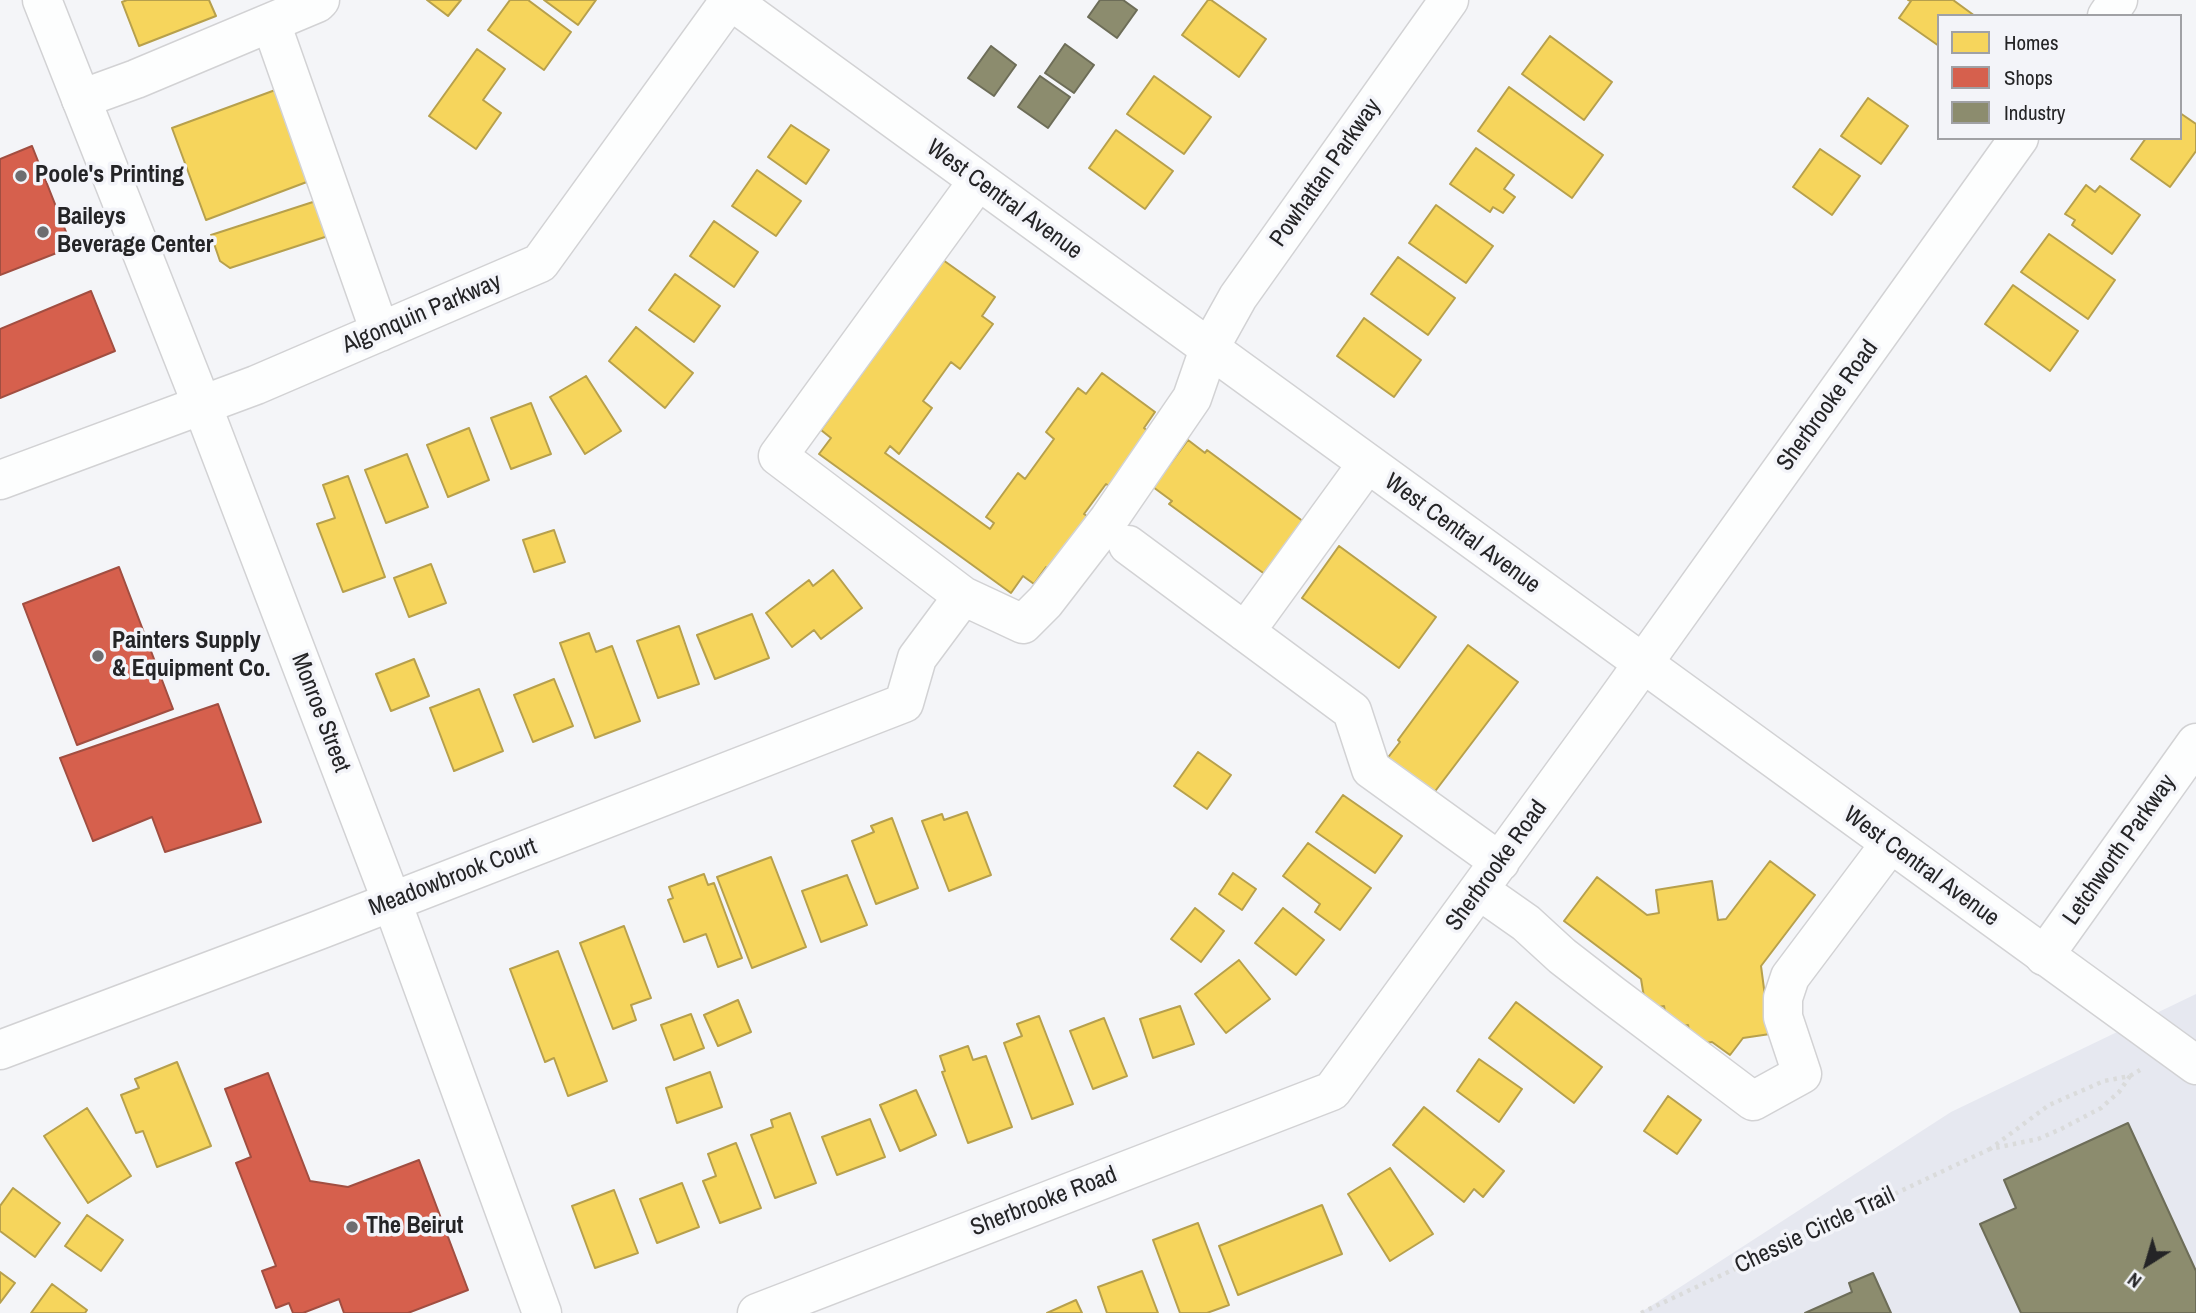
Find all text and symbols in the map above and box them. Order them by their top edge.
legend [1937,14,2182,140]
text: Homes [2004,28,2059,57]
text: Shops [2004,63,2053,92]
street label: Powhattan Parkway [1264,94,1388,252]
text: Industry [2004,98,2065,127]
street label: West Central Avenue [921,134,1087,266]
place label: Poole's Printing [35,162,184,190]
marker: Poole's Printing [13,168,29,184]
place label: Baileys Beverage Center [57,204,213,260]
marker: Baileys Beverage Center [35,224,51,240]
street label: Algonquin Parkway [338,268,506,360]
street label: Sherbrooke Road [1771,335,1885,477]
street label: West Central Avenue [1379,468,1545,600]
place label: Painters Supply & Equipment Co. [112,628,271,684]
marker: Painters Supply & Equipment Co. [90,648,106,664]
street label: Monroe Street [284,650,356,776]
street label: Letchworth Parkway [2057,769,2183,931]
street label: Sherbrooke Road [1440,795,1554,937]
street label: West Central Avenue [1838,801,2004,933]
street label: Meadowbrook Court [365,833,541,923]
street label: Sherbrooke Road [967,1161,1121,1243]
street label: Chessie Circle Trail [1730,1181,1900,1281]
place label: The Beirut [366,1213,463,1241]
marker: The Beirut [344,1219,360,1235]
north arrow [2112,1229,2182,1299]
text: N [2122,1267,2147,1295]

